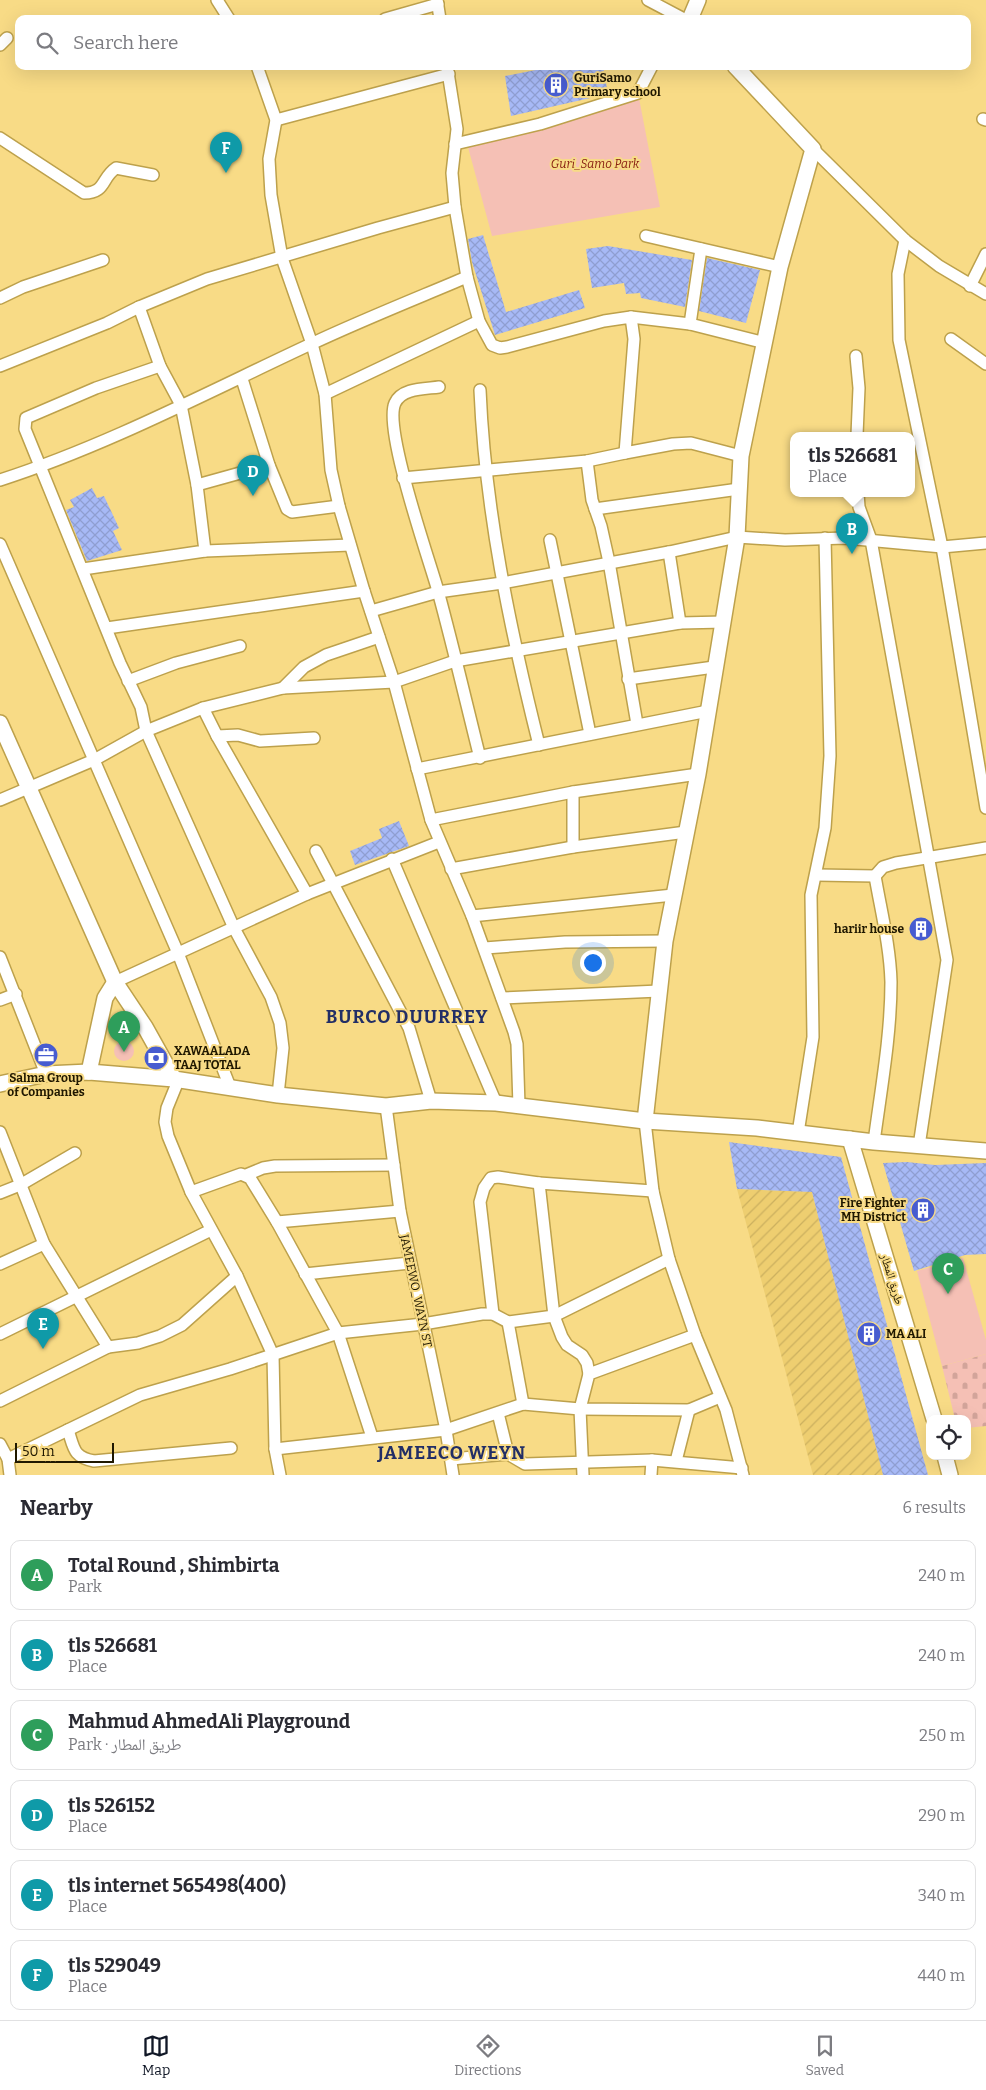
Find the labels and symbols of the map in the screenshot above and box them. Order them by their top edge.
place label: GuriSamo Primary school [574,71,661,99]
building icon: GuriSamo Primary school [543,72,569,98]
pin: F [210,132,242,173]
park label: Guri_Samo Park [551,157,640,171]
pin: D [237,455,269,496]
pin: B [836,513,868,554]
building icon: hariir house [908,916,934,942]
place label: hariir house [834,922,904,936]
your location [580,950,606,976]
district label: BURCO DUURREY [326,1006,488,1028]
pin: A [108,1011,140,1052]
office icon: Salma Group of Companies [33,1042,59,1068]
place label: XAWAALADA TAAJ TOTAL [174,1044,250,1072]
bank icon: XAWAALADA TAAJ TOTAL [143,1045,169,1071]
place label: Salma Group of Companies [7,1071,85,1099]
place label: Fire Fighter MH District [840,1196,906,1224]
building icon: Fire Fighter MH District [910,1197,936,1223]
street label: JAMEEWO_WAYN ST [397,1232,435,1349]
street label: طريق المطار [877,1251,906,1306]
pin: C [932,1253,964,1294]
pin: E [27,1308,59,1349]
building icon: MA ALI [856,1321,882,1347]
place label: MA ALI [886,1327,926,1341]
scale bar [15,1440,114,1463]
district label: JAMEECO WEYN [377,1442,526,1464]

